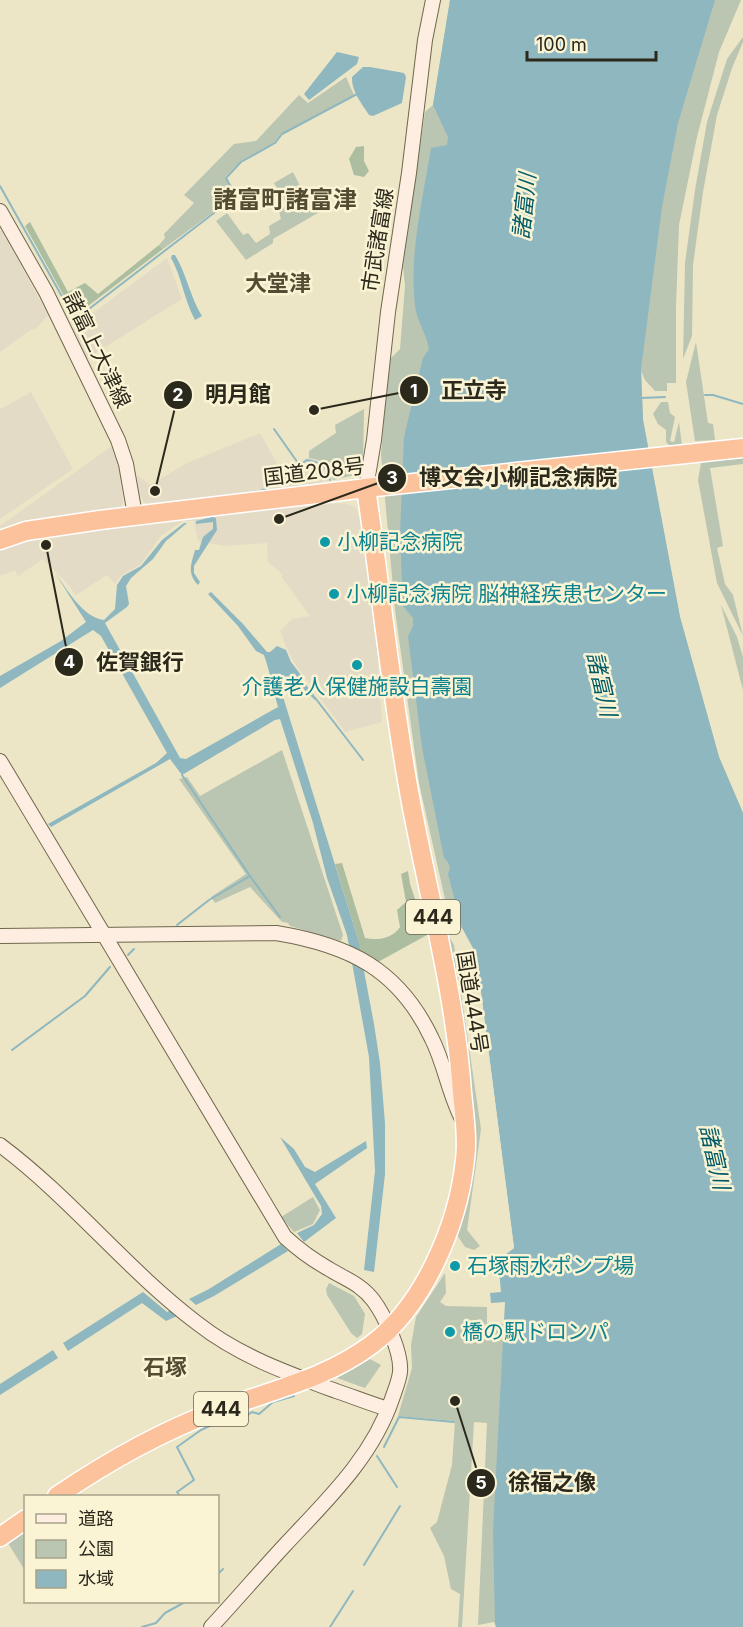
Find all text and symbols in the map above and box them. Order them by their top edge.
scale bar [527,24,656,62]
text: 100 m [536,34,587,55]
water label: 諸富川 [508,170,541,240]
district label: 諸富町諸富津 [213,185,357,214]
street label: 市武諸富線 [357,186,398,294]
district label: 大堂津 [245,270,311,296]
street label: 諸富上大津線 [59,288,136,412]
callout: 正立寺 [399,370,519,410]
callout: 明月館 [163,375,283,415]
text: 正立寺 [441,377,507,403]
text: 1 [410,380,418,401]
text: 明月館 [205,381,271,407]
text: 2 [172,384,184,405]
street label: 国道208号 [262,453,366,490]
callout: 博文会小柳記念病院 [377,458,629,498]
text: 博文会小柳記念病院 [419,464,617,490]
text: 3 [386,467,398,488]
place label: 小柳記念病院 [337,529,463,554]
marker: 小柳記念病院 [318,535,332,549]
place label: 小柳記念病院 脳神経疾患センター [346,581,667,606]
marker: 小柳記念病院 脳神経疾患センター [327,587,341,601]
callout: 佐賀銀行 [54,642,196,682]
text: 佐賀銀行 [96,649,184,675]
water label: 諸富川 [582,649,623,721]
text: 4 [63,651,75,672]
marker: 介護老人保健施設白壽園 [350,658,364,672]
place label: 介護老人保健施設白壽園 [242,674,473,699]
road number: 444 [406,900,460,934]
street label: 国道444号 [452,949,493,1055]
water label: 諸富川 [695,1122,736,1194]
place label: 石塚雨水ポンプ場 [467,1253,634,1278]
marker: 石塚雨水ポンプ場 [448,1259,462,1273]
place label: 橋の駅ドロンパ [462,1319,609,1344]
marker: 橋の駅ドロンパ [443,1325,457,1339]
district label: 石塚 [143,1354,187,1380]
road number: 444 [194,1392,248,1426]
callout: 徐福之像 [466,1463,608,1503]
text: 徐福之像 [508,1469,596,1495]
text: 5 [475,1472,487,1493]
legend [24,1495,219,1603]
text: 道路 [78,1508,114,1529]
text: 公園 [78,1538,114,1559]
text: 水域 [78,1568,114,1589]

